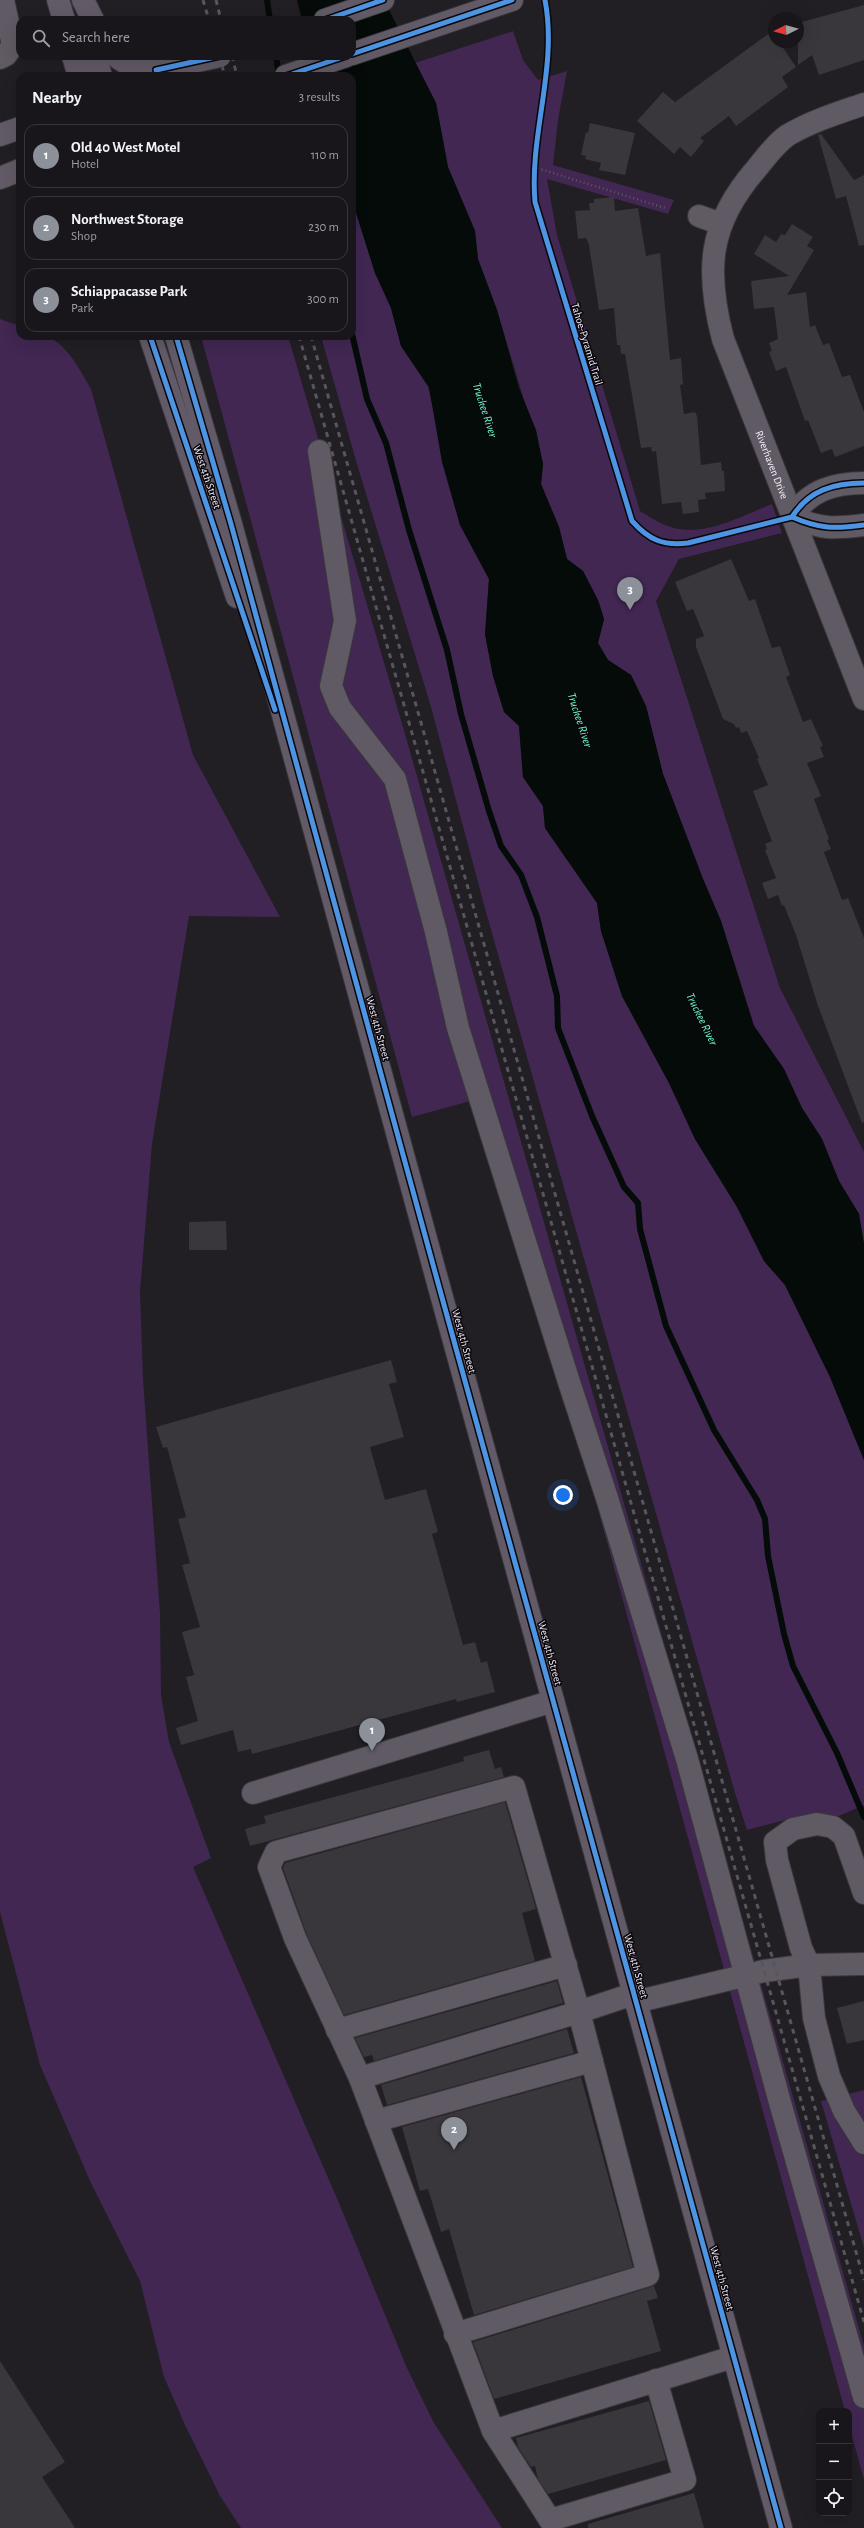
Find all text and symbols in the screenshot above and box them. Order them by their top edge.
north arrow [768,12,804,48]
search box [16,16,356,60]
icon: search [30,27,52,49]
text: Search here [62,30,130,45]
text: Nearby [32,89,82,106]
text: 3 results [299,91,340,104]
text: Old 40 West Motel [71,140,180,155]
text: 1 [44,149,48,162]
text: 110 m [311,149,339,162]
text: Hotel [71,158,99,171]
text: Northwest Storage [71,212,184,227]
text: 2 [43,221,49,234]
text: 230 m [308,221,339,234]
text: Shop [71,230,97,243]
text: Schiappacasse Park [71,284,187,299]
text: 3 [43,293,49,306]
text: 300 m [307,293,339,306]
text: Park [71,302,93,315]
street label: Tahoe-Pyramid Trail [569,302,605,386]
water label: Truckee River [471,381,500,440]
street label: Riverhaven Drive [754,429,791,500]
street label: West 4th Street [191,444,223,510]
pin: 3 [617,577,643,610]
water label: Truckee River [566,691,595,750]
water label: Truckee River [684,991,720,1048]
street label: West 4th Street [364,995,392,1062]
street label: West 4th Street [450,1308,478,1375]
your location [553,1485,573,1505]
street label: West 4th Street [536,1620,564,1687]
pin: 1 [359,1718,385,1751]
street label: West 4th Street [622,1933,650,2000]
pin: 2 [441,2117,467,2150]
street label: West 4th Street [708,2245,736,2312]
map controls [816,2408,852,2516]
button: + [816,2408,852,2444]
button: − [816,2444,852,2480]
button: locate [816,2480,852,2516]

